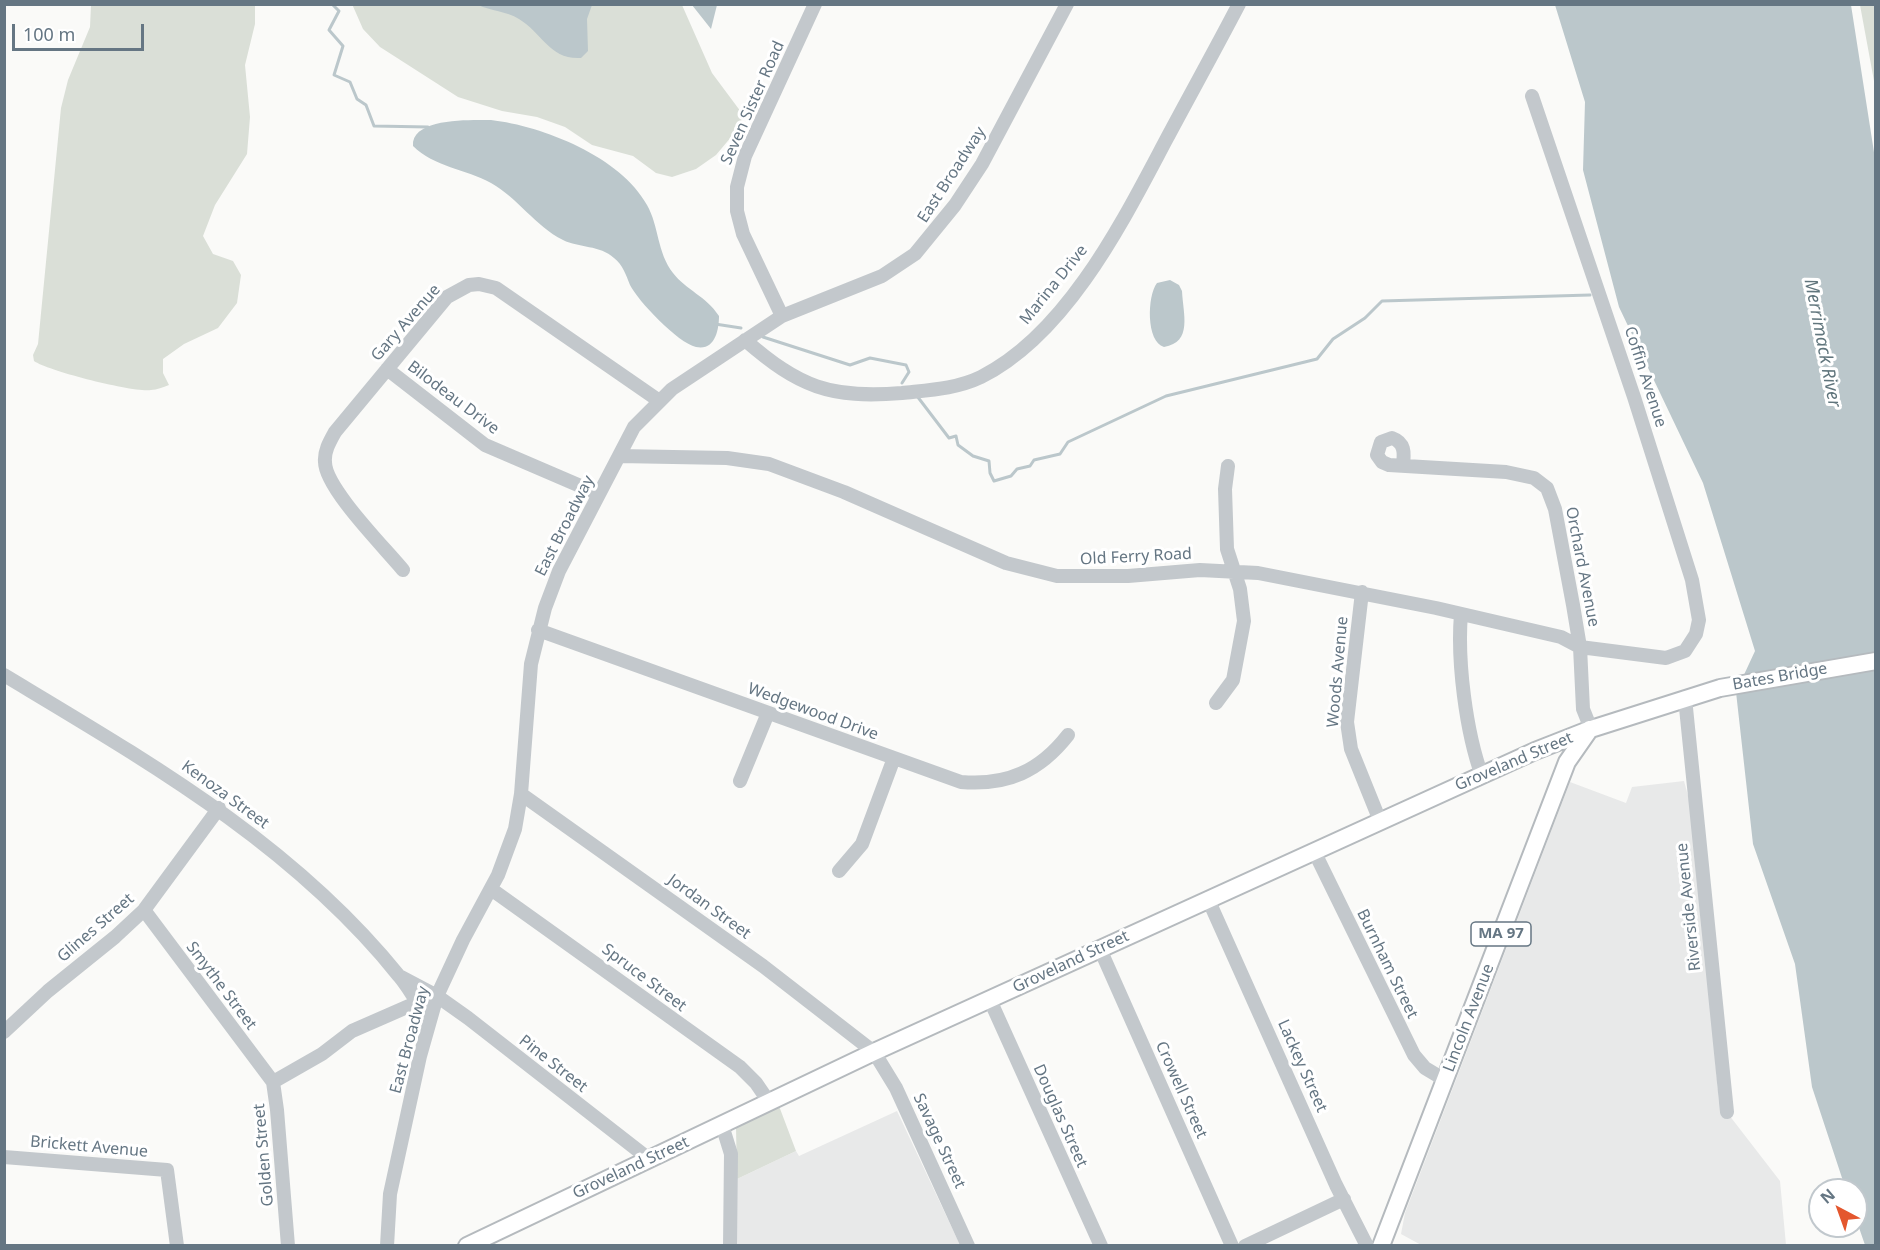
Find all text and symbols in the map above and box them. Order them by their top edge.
scale bar [15,12,147,50]
text: 100 m [23,22,75,46]
street label: Seven Sister Road [717,38,789,168]
street label: East Broadway [914,123,990,227]
street label: Marina Drive [1016,241,1092,329]
water label: Merrimack River [1799,277,1845,409]
street label: Gary Avenue [367,281,445,365]
street label: Coffin Avenue [1620,324,1670,430]
street label: Bilodeau Drive [403,357,503,439]
street label: East Broadway [531,472,599,580]
street label: Orchard Avenue [1561,505,1603,629]
street label: Old Ferry Road [1080,544,1192,570]
street label: Woods Avenue [1324,615,1352,729]
street label: Bates Bridge [1731,659,1829,695]
street label: Wedgewood Drive [745,679,881,745]
street label: Groveland Street [1452,729,1576,795]
street label: Kenoza Street [177,757,273,833]
street label: Riverside Avenue [1673,842,1705,972]
street label: Jordan Street [664,870,754,944]
street label: Glines Street [54,889,138,967]
street label: Burnham Street [1352,906,1422,1022]
road number: MA 97 [1471,922,1531,946]
street label: Groveland Street [1010,927,1132,997]
street label: Smythe Street [182,938,260,1034]
street label: Spruce Street [598,940,690,1016]
street label: Lincoln Avenue [1440,961,1498,1075]
street label: East Broadway [386,984,434,1096]
street label: Lackey Street [1273,1017,1331,1115]
street label: Pine Street [515,1031,591,1097]
street label: Crowell Street [1151,1038,1211,1142]
street label: Douglas Street [1029,1062,1091,1170]
street label: Savage Street [909,1090,969,1192]
street label: Golden Street [250,1103,278,1207]
street label: Brickett Avenue [29,1132,149,1162]
street label: Groveland Street [570,1133,692,1203]
north arrow [1808,1178,1868,1238]
text: N [1815,1183,1840,1209]

